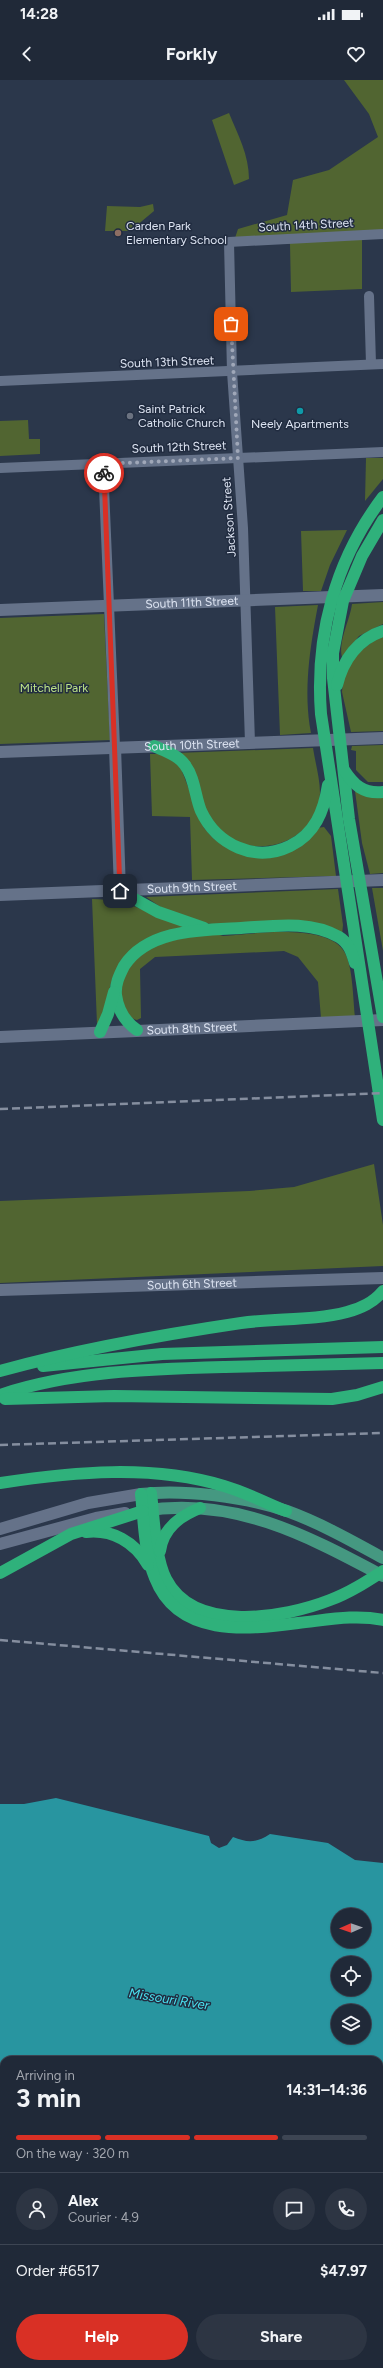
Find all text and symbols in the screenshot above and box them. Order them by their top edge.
text: 14:28 [20,5,58,23]
icon: back [16,43,38,65]
text: Forkly [166,43,217,65]
icon: heart [345,43,367,65]
street label: South 14th Street [258,215,354,234]
place label: Carden Park Elementary School [126,219,227,247]
marker: Carden Park Elementary School [113,228,123,238]
pin [214,307,248,341]
icon: bag [220,313,242,335]
street label: South 13th Street [120,353,215,371]
place label: Saint Patrick Catholic Church [138,402,225,430]
marker: Neely Apartments [295,406,305,416]
marker: Saint Patrick Catholic Church [125,411,135,421]
place label: Neely Apartments [251,417,349,431]
street label: South 12th Street [131,438,227,456]
courier [84,453,124,493]
icon: bike [93,462,115,484]
street label: Jackson Street [219,476,239,558]
street label: South 11th Street [145,594,239,611]
park label: Mitchell Park [20,681,88,695]
street label: South 10th Street [144,736,240,754]
pin [103,874,137,908]
street label: South 9th Street [147,879,238,896]
icon: home [109,880,131,902]
street label: South 8th Street [146,1019,238,1037]
street label: South 6th Street [147,1276,238,1292]
north arrow [331,1908,371,1948]
map controls [331,1908,371,2044]
button: locate [331,1956,371,1996]
water label: Missouri River [128,1985,211,2013]
button: layers [331,2004,371,2044]
text: Arriving in [16,2068,75,2083]
text: 14:31–14:36 [286,2081,367,2099]
text: 3 min [16,2082,81,2114]
text: On the way · 320 m [16,2146,129,2161]
button: person [16,2188,58,2230]
button: chat [273,2188,315,2230]
button: phone [325,2188,367,2230]
text: Alex [68,2192,98,2210]
text: Courier · 4.9 [68,2210,139,2225]
text: Order #6517 [16,2262,99,2280]
text: $47.97 [320,2262,367,2280]
button: Help [16,2314,188,2360]
button: Share [196,2314,367,2360]

